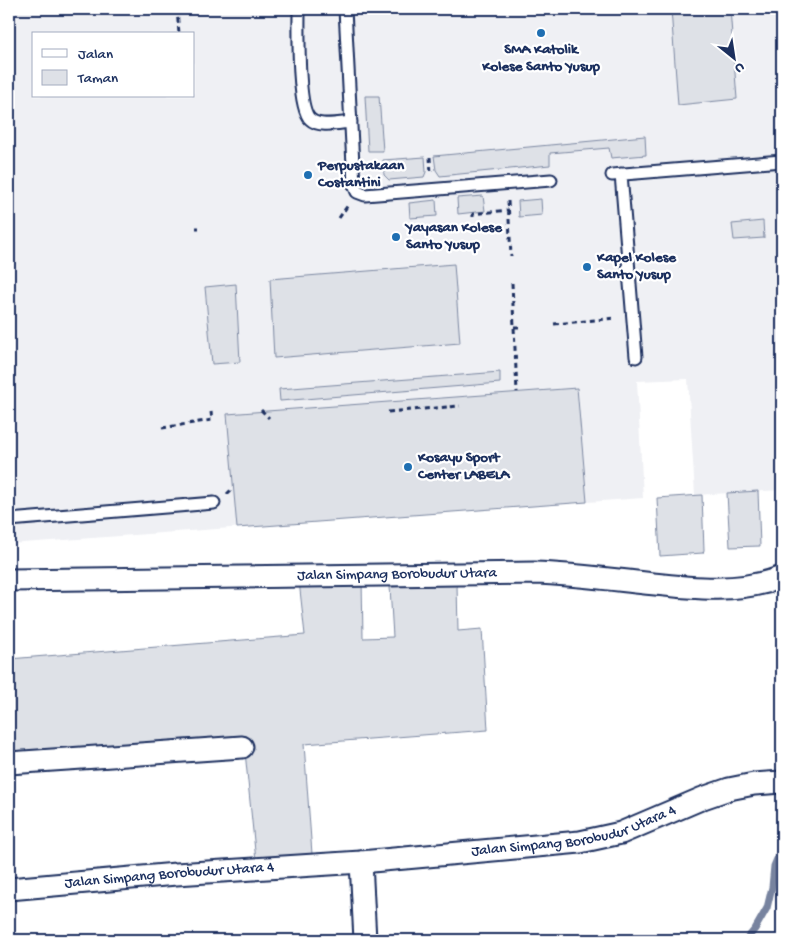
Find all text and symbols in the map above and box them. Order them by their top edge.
marker: SMA Katolik Kolese Santo Yusup [535,27,547,39]
legend [32,32,195,98]
north arrow [708,32,758,82]
place label: SMA Katolik Kolese Santo Yusup [481,41,600,76]
text: Jalan [78,46,113,64]
text: U [731,58,747,76]
text: Taman [77,70,118,88]
place label: Perpustakaan Costantini [317,157,405,192]
marker: Perpustakaan Costantini [302,169,314,181]
place label: Yayasan Kolese Santo Yusup [404,219,503,254]
marker: Yayasan Kolese Santo Yusup [390,231,402,243]
place label: Kapel Kolese Santo Yusup [596,249,677,284]
marker: Kapel Kolese Santo Yusup [581,261,593,273]
place label: Kosayu Sport Center LABELA [417,449,511,484]
marker: Kosayu Sport Center LABELA [402,461,414,473]
street label: Jalan Simpang Borobudur Utara [297,564,498,585]
street label: Jalan Simpang Borobudur Utara 4 [471,802,679,861]
street label: Jalan Simpang Borobudur Utara 4 [64,859,275,893]

